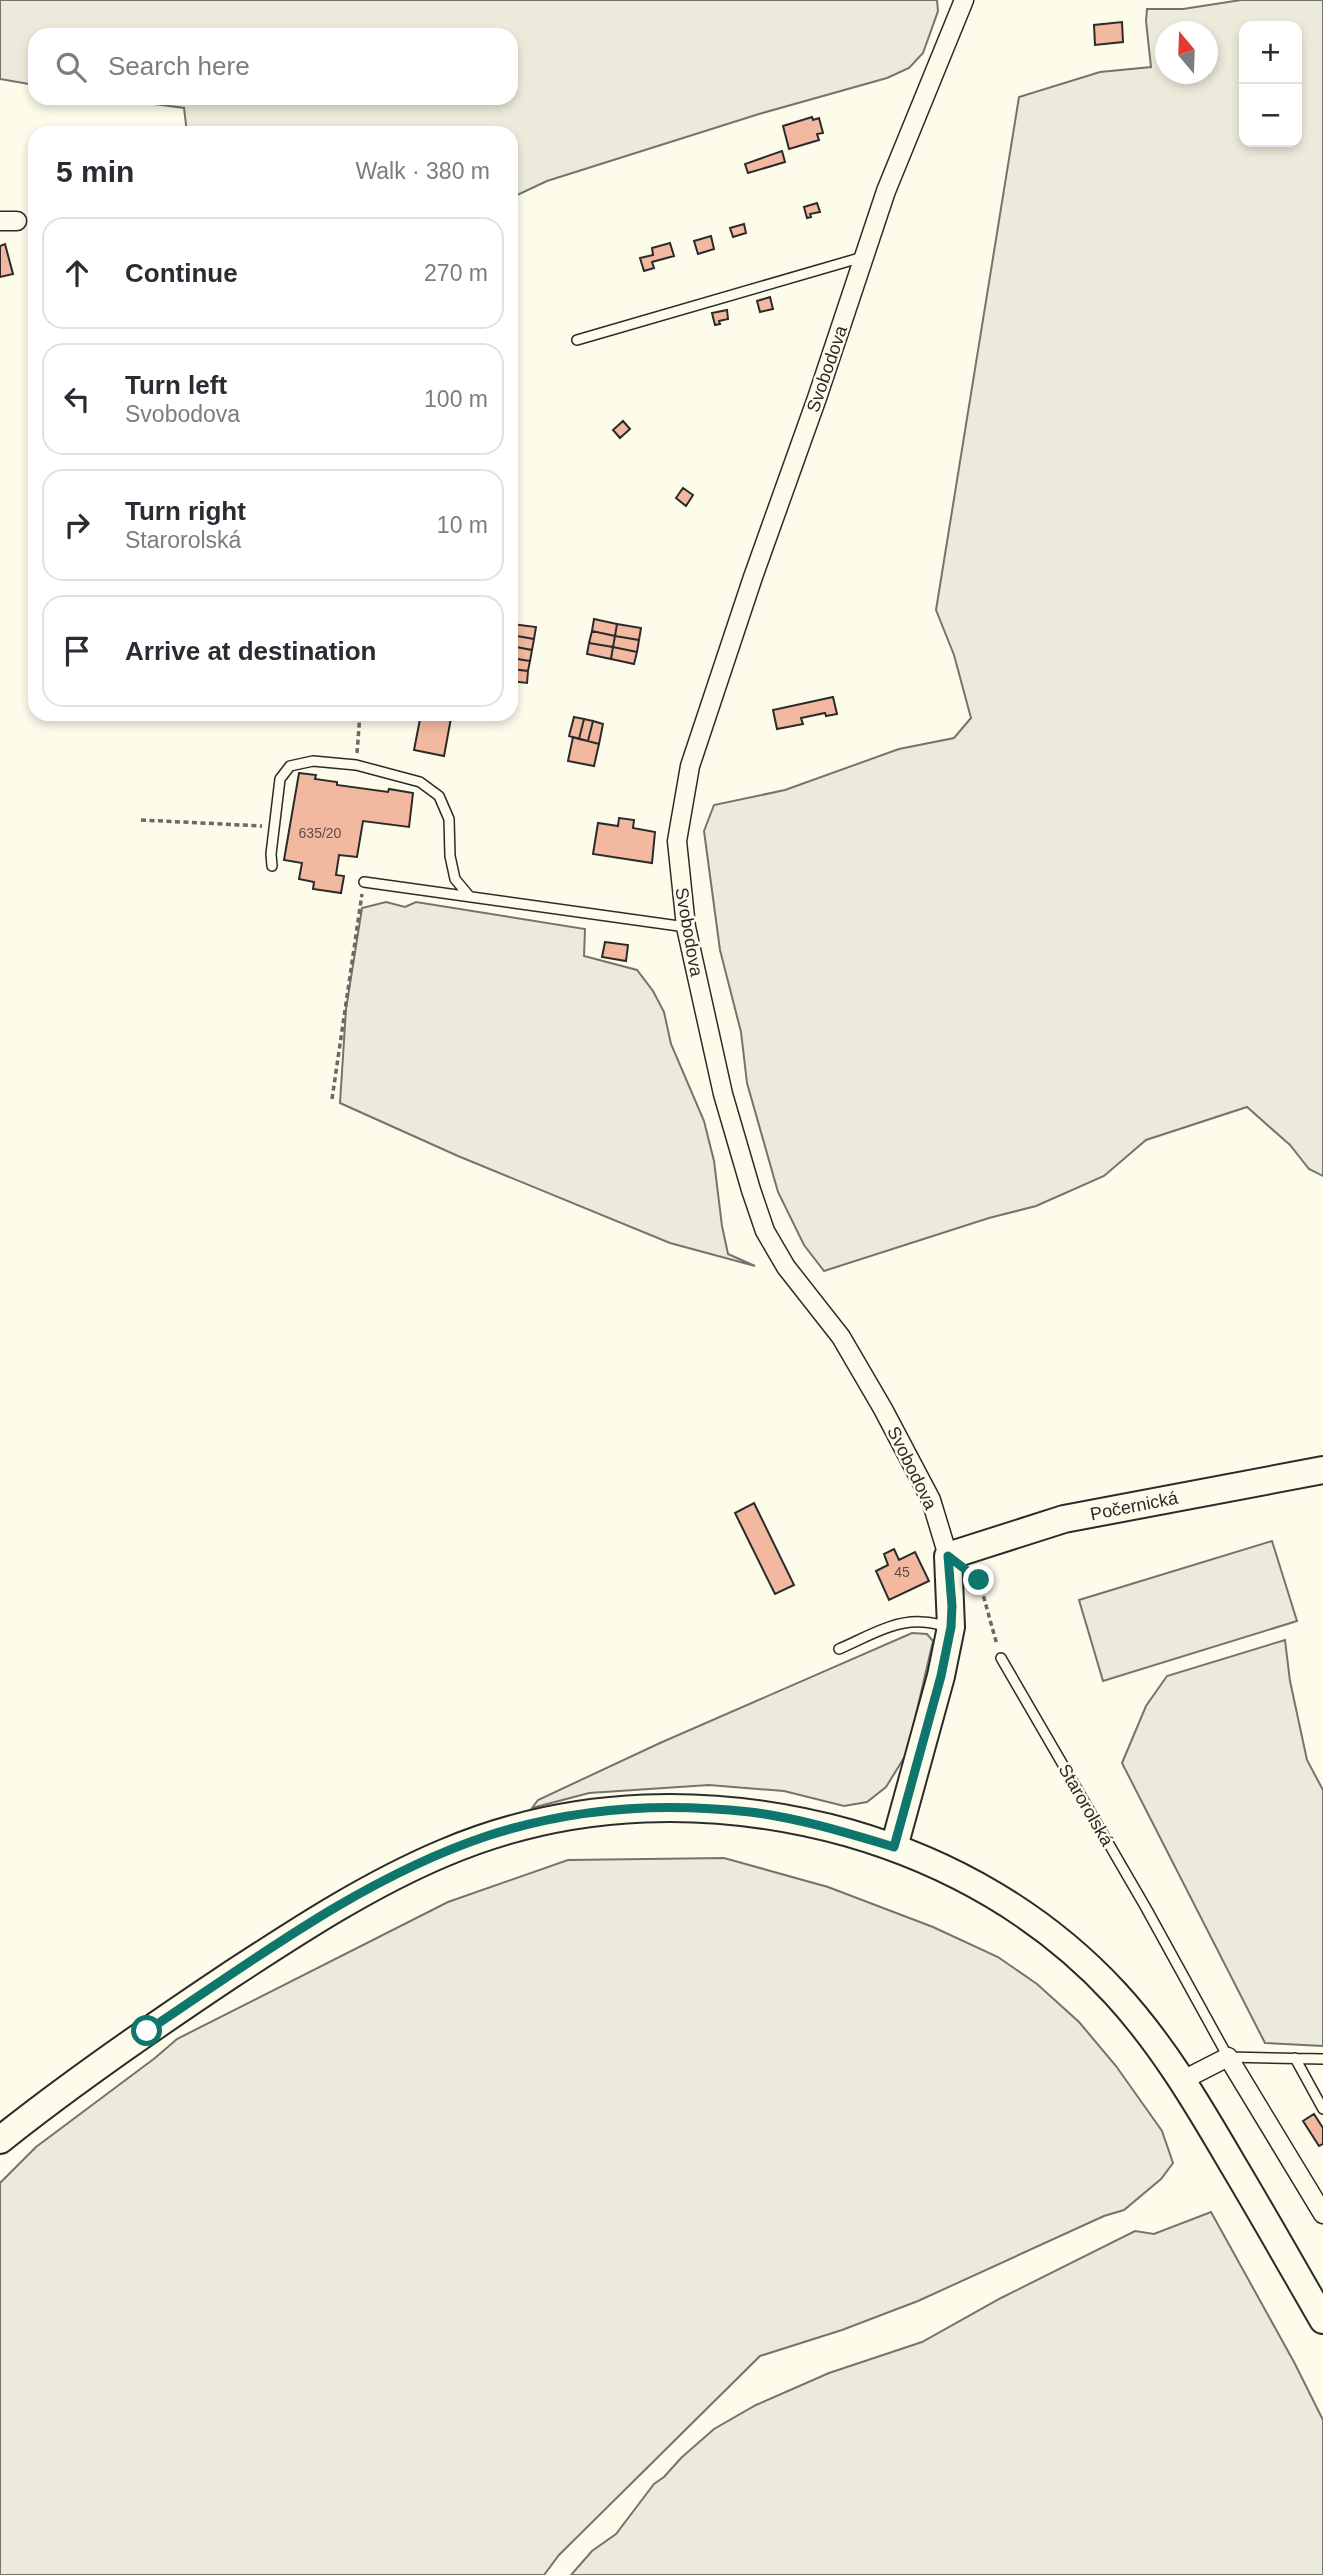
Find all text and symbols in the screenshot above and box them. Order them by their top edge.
north arrow [1155,21,1218,84]
map controls [1239,21,1302,147]
button: + [1239,21,1302,84]
search box [28,28,518,105]
icon: search [52,48,90,86]
text: Search here [108,51,250,81]
button: − [1239,84,1302,147]
text: 5 min [56,155,134,188]
text: Walk · 380 m [355,158,490,184]
icon: ahead [58,254,96,292]
text: Continue [125,258,238,288]
text: 270 m [424,260,488,286]
street label: Svobodova [803,322,851,415]
text: Turn left [125,370,227,400]
icon: left [58,380,96,418]
text: 100 m [424,386,488,412]
text: Svobodova [125,401,240,427]
text: Turn right [125,496,246,526]
icon: right [58,506,96,544]
text: 10 m [437,512,488,538]
text: Starorolská [125,527,241,553]
icon: arrive [58,632,96,670]
text: Arrive at destination [125,636,376,666]
house number: 635/20 [299,825,342,841]
street label: Svobodova [671,886,707,979]
street label: Svobodova [883,1423,941,1514]
street label: Počernická [1088,1488,1181,1524]
house number: 45 [894,1564,910,1580]
route end [963,1564,994,1595]
street label: Starorolská [1055,1761,1118,1850]
route start [131,2015,162,2046]

